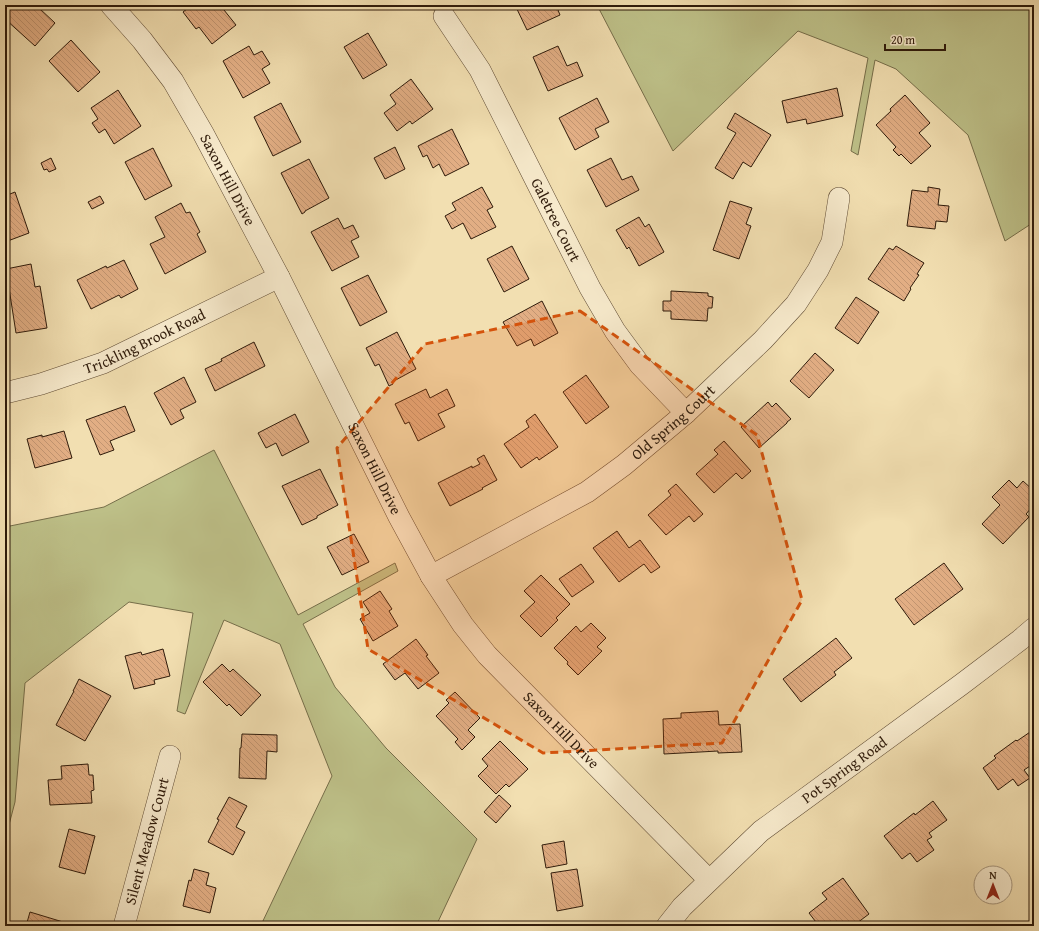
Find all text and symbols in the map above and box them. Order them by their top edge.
scale bar [885,26,945,52]
text: 20 m [891,31,915,48]
street label: Saxon Hill Drive [195,130,261,229]
street label: Galetree Court [526,174,586,266]
street label: Trickling Brook Road [81,304,209,379]
street label: Old Spring Court [626,379,720,465]
street label: Saxon Hill Drive [343,418,407,518]
street label: Saxon Hill Drive [519,687,604,773]
street label: Pot Spring Road [797,731,891,808]
street label: Silent Meadow Court [119,774,174,907]
north arrow [973,865,1013,905]
text: N [989,867,997,883]

